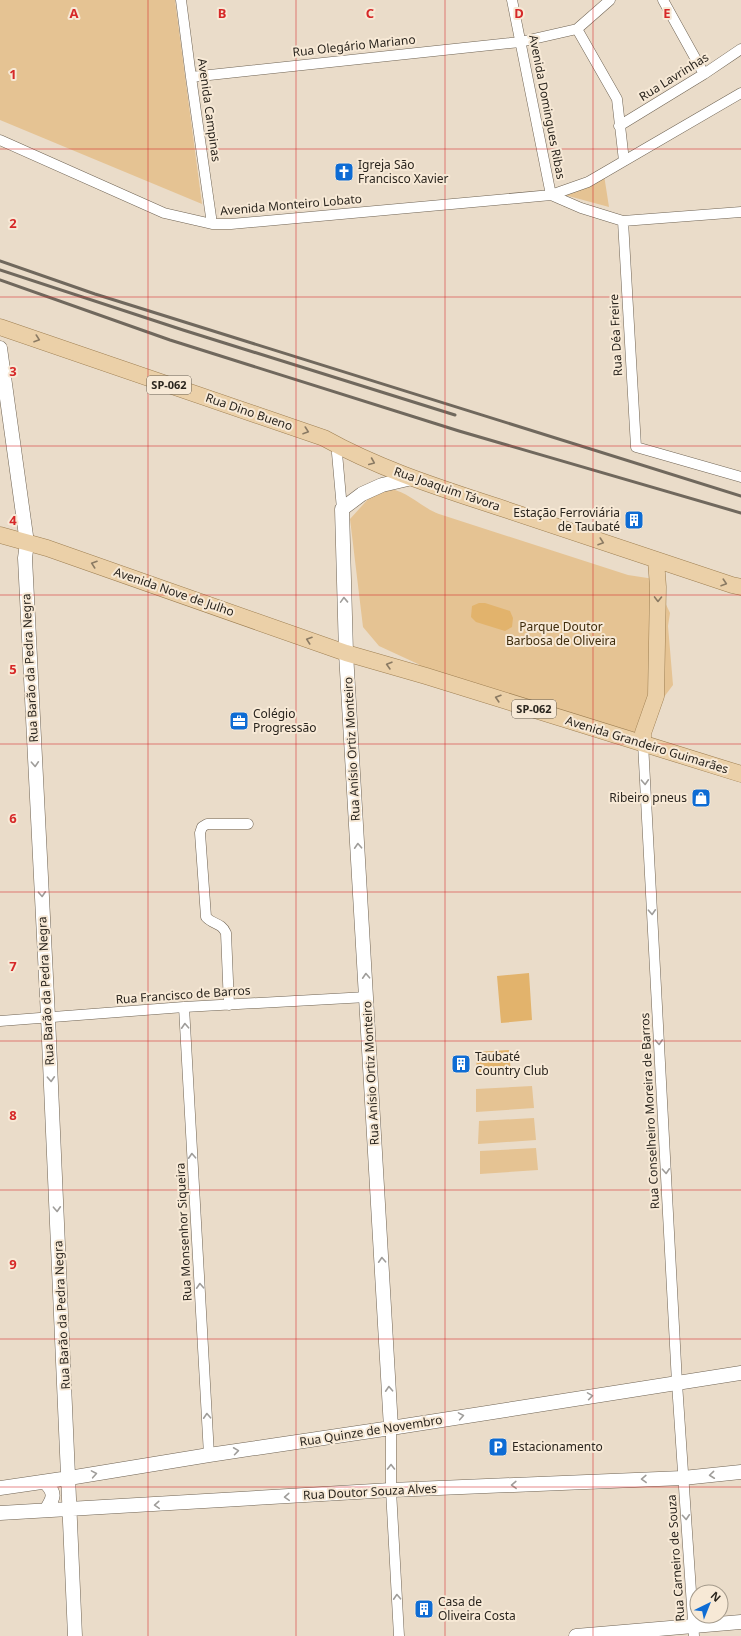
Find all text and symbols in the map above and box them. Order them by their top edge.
text: A [70,4,79,22]
text: B [218,4,226,22]
text: C [366,4,374,22]
text: D [514,4,524,22]
text: E [663,4,671,22]
street label: Rua Olegário Mariano [292,31,416,60]
street label: Avenida Domingues Ribas [525,33,570,181]
street label: Rua Lavrinhas [636,48,712,105]
street label: Avenida Campinas [194,57,225,163]
text: 1 [9,65,17,83]
place label: Igreja São Francisco Xavier [358,156,449,187]
church icon: Igreja São Francisco Xavier [333,161,355,183]
street label: Avenida Monteiro Lobato [219,190,363,219]
text: 2 [9,214,17,232]
street label: Rua Déa Freire [605,293,626,377]
one-way arrow [33,335,40,343]
text: 3 [9,362,17,380]
road number: SP-062 [147,376,191,394]
street label: Rua Dino Bueno [203,389,295,434]
one-way arrow [302,426,309,435]
one-way arrow [369,458,376,466]
street label: Rua Joaquim Távora [392,462,503,515]
place label: Estação Ferroviária de Taubaté [513,504,620,535]
building icon: Estação Ferroviária de Taubaté [623,509,645,531]
text: 4 [9,511,17,529]
one-way arrow [597,537,604,545]
one-way arrow [91,561,98,569]
street label: Avenida Nove de Julho [112,563,237,620]
one-way arrow [721,578,728,587]
street label: Rua Barão da Pedra Negra [17,593,42,743]
one-way arrow [654,596,662,602]
one-way arrow [340,597,349,603]
park label: Parque Doutor Barbosa de Oliveira [506,618,616,649]
one-way arrow [306,636,313,644]
text: 5 [9,660,17,678]
one-way arrow [385,661,392,670]
street label: Rua Anísio Ortiz Monteiro [339,676,364,822]
one-way arrow [495,694,502,703]
road number: SP-062 [512,700,556,718]
place label: Colégio Progressão [253,705,317,736]
office icon: Colégio Progressão [228,710,250,732]
street label: Avenida Grandeiro Guimarães [564,712,731,777]
one-way arrow [31,761,39,767]
one-way arrow [640,779,649,785]
shop icon: Ribeiro pneus [690,787,712,809]
place label: Ribeiro pneus [609,789,687,806]
text: 6 [9,809,17,827]
one-way arrow [353,843,362,849]
one-way arrow [37,891,46,897]
one-way arrow [648,909,656,915]
street label: Rua Barão da Pedra Negra [33,916,58,1066]
text: 7 [9,957,17,975]
one-way arrow [361,973,370,979]
street label: Rua Francisco de Barros [115,981,251,1008]
street label: Rua Anísio Ortiz Monteiro [358,1000,383,1146]
street label: Rua Conselheiro Moreira de Barros [636,1012,663,1210]
one-way arrow [181,1023,189,1029]
one-way arrow [655,1039,663,1045]
place label: Taubaté Country Club [475,1048,549,1079]
building icon: Taubaté Country Club [450,1053,472,1075]
one-way arrow [46,1076,55,1082]
text: 8 [9,1106,17,1124]
one-way arrow [188,1153,197,1159]
street label: Rua Monsenhor Siqueira [171,1162,196,1302]
one-way arrow [662,1168,670,1174]
one-way arrow [53,1206,61,1212]
street label: Rua Barão da Pedra Negra [49,1240,74,1390]
text: 9 [9,1255,17,1273]
one-way arrow [377,1257,386,1263]
one-way arrow [195,1283,204,1289]
one-way arrow [385,1386,393,1392]
one-way arrow [587,1392,593,1401]
street label: Rua Quinze de Novembro [298,1411,444,1450]
one-way arrow [203,1413,212,1419]
one-way arrow [458,1413,465,1421]
parking icon: Estacionamento [487,1436,509,1458]
place label: Estacionamento [512,1438,603,1455]
one-way arrow [233,1447,239,1456]
one-way arrow [387,1464,395,1470]
one-way arrow [91,1470,97,1479]
one-way arrow [709,1470,715,1479]
one-way arrow [641,1475,647,1484]
street label: Rua Doutor Souza Alves [303,1479,438,1503]
one-way arrow [511,1481,517,1489]
one-way arrow [284,1492,290,1501]
street label: Rua Carneiro de Souza [663,1494,688,1622]
one-way arrow [154,1500,160,1509]
one-way arrow [682,1514,691,1520]
north arrow [689,1584,729,1624]
text: N [708,1588,725,1605]
place label: Casa de Oliveira Costa [438,1593,516,1624]
one-way arrow [393,1594,402,1600]
building icon: Casa de Oliveira Costa [413,1598,435,1620]

